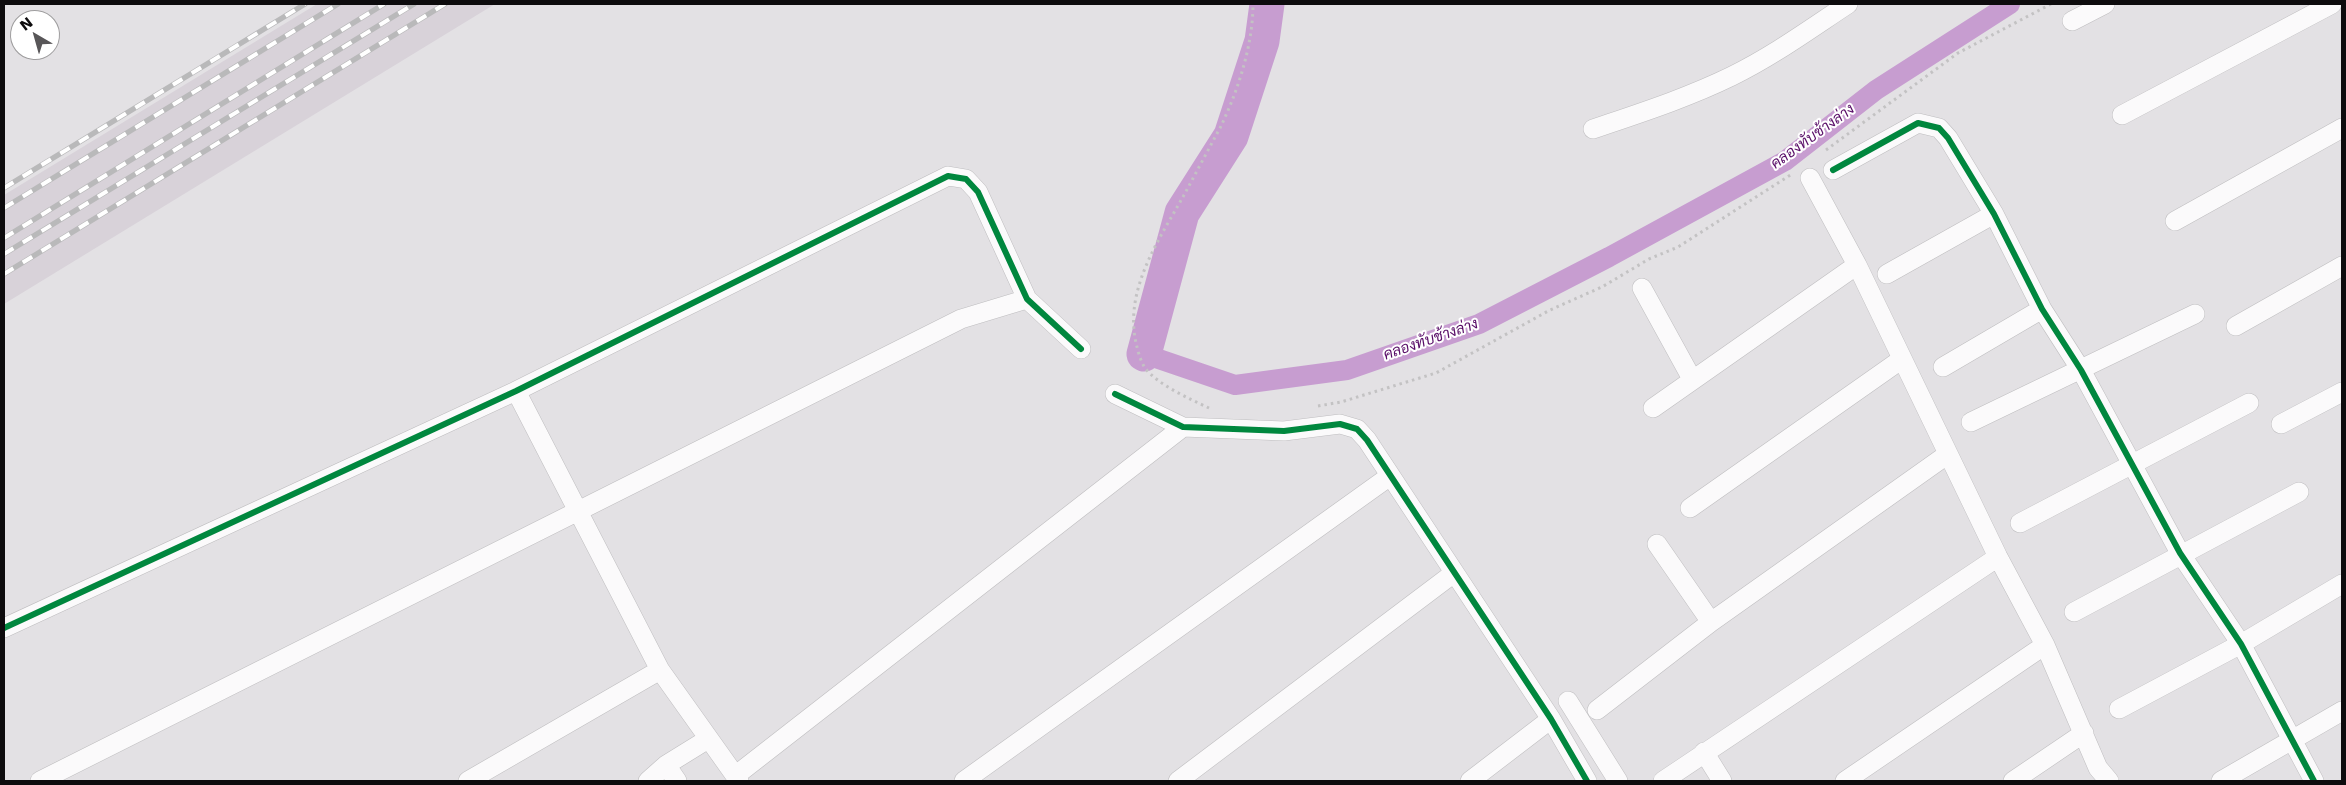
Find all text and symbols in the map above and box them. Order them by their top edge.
north arrow [10,10,60,60]
text: N [17,14,36,34]
water label: คลองทับช้างล่าง [1768,101,1858,173]
water label: คลองทับช้างล่าง [1381,315,1481,365]

